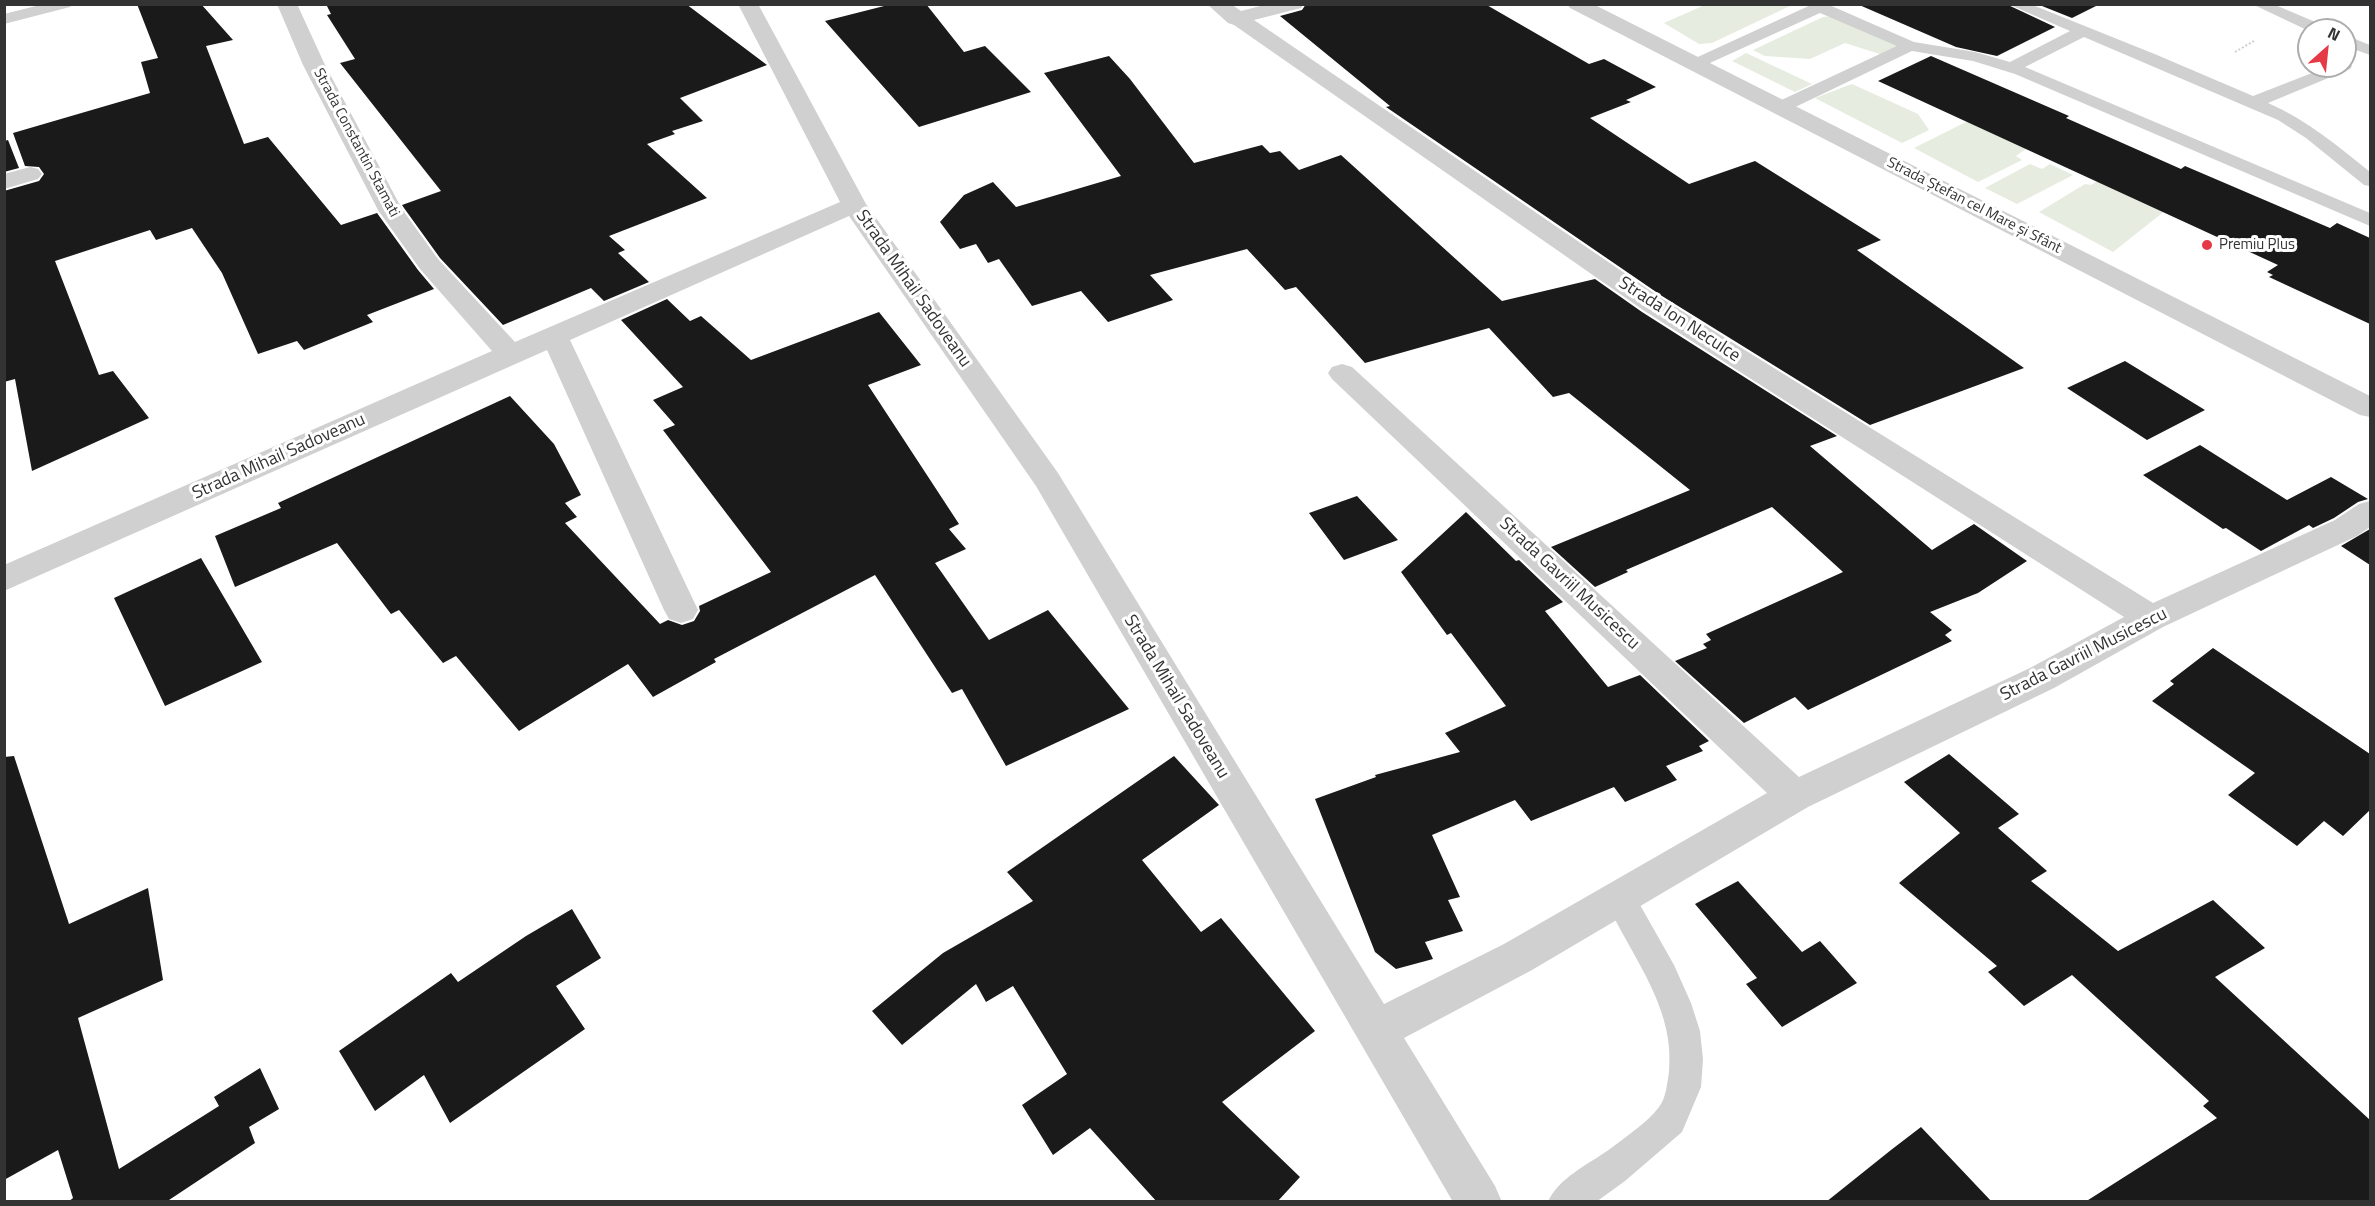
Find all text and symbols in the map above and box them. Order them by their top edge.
north arrow [2297,18,2357,78]
text: N [2324,21,2345,47]
street label: Strada Constantin Stamati [309,66,403,220]
street label: Strada Ștefan cel Mare și Sfânt [1884,154,2064,258]
street label: Strada Mihail Sadoveanu [851,206,975,372]
place label: Premiu Plus [2219,236,2295,254]
marker: Premiu Plus [2200,238,2214,252]
street label: Strada Ion Neculce [1614,273,1744,367]
street label: Strada Mihail Sadoveanu [189,409,369,505]
street label: Strada Gavriil Musicescu [1494,513,1644,655]
street label: Strada Gavriil Musicescu [1997,604,2171,706]
street label: Strada Mihail Sadoveanu [1119,611,1233,783]

